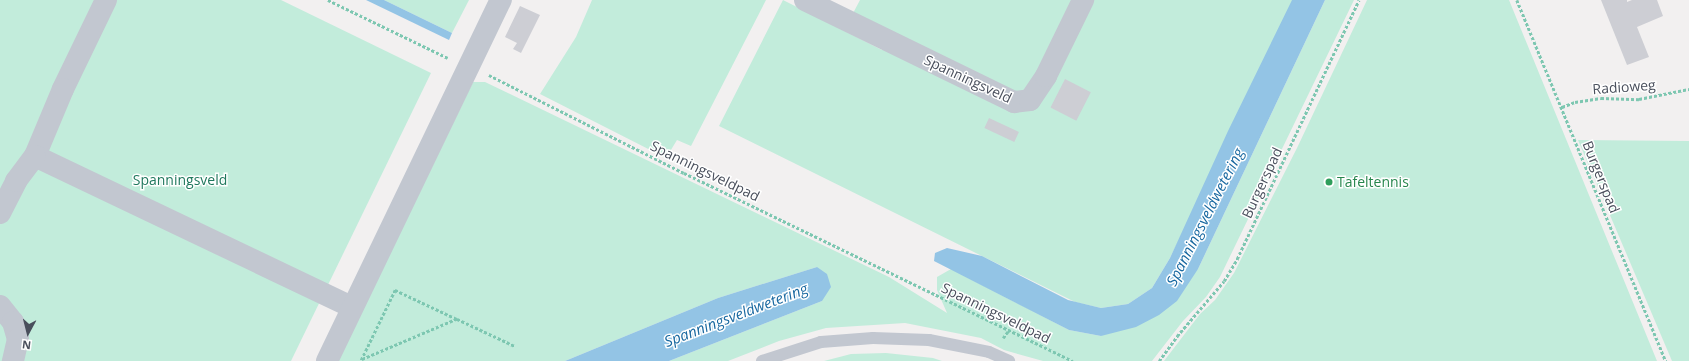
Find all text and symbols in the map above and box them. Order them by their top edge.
street label: Spanningsveld [922,51,1014,107]
street label: Radioweg [1592,76,1656,98]
street label: Spanningsveldpad [648,137,762,205]
street label: Burgerspad [1579,139,1623,215]
water label: Spanningsveldwetering [1162,145,1248,289]
street label: Burgerspad [1238,145,1286,221]
park label: Spanningsveld [133,172,227,188]
place label: Tafeltennis [1337,174,1409,190]
marker: Tafeltennis [1324,177,1334,187]
water label: Spanningsveldwetering [662,279,810,351]
street label: Spanningsveldpad [939,279,1053,347]
north arrow [8,313,48,353]
text: N [21,337,32,353]

